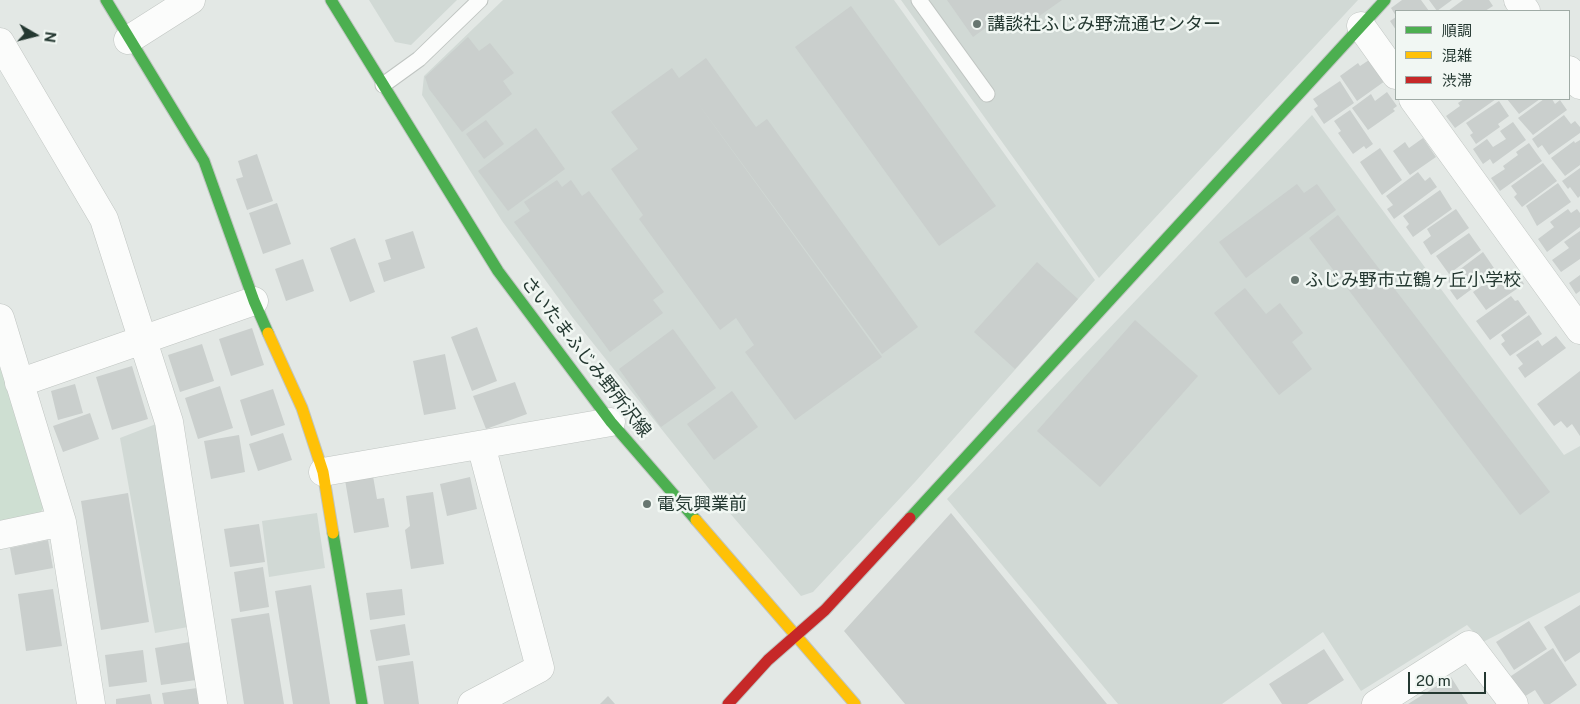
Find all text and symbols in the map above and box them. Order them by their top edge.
north arrow [10,10,60,60]
legend [1395,10,1570,100]
place label: 講談社ふじみ野流通センター [987,13,1221,35]
marker: 講談社ふじみ野流通センター [971,18,983,30]
text: 順調 [1442,22,1472,39]
text: N [41,31,59,44]
text: 混雑 [1442,47,1472,64]
text: 渋滞 [1442,72,1472,89]
place label: ふじみ野市立鶴ヶ丘小学校 [1305,269,1521,291]
street label: さいたまふじみ野所沢線 [517,272,655,442]
marker: ふじみ野市立鶴ヶ丘小学校 [1289,274,1301,286]
place label: 電気興業前 [657,493,747,515]
marker: 電気興業前 [641,498,653,510]
scale bar [1410,662,1488,694]
text: 20 m [1416,672,1451,689]

